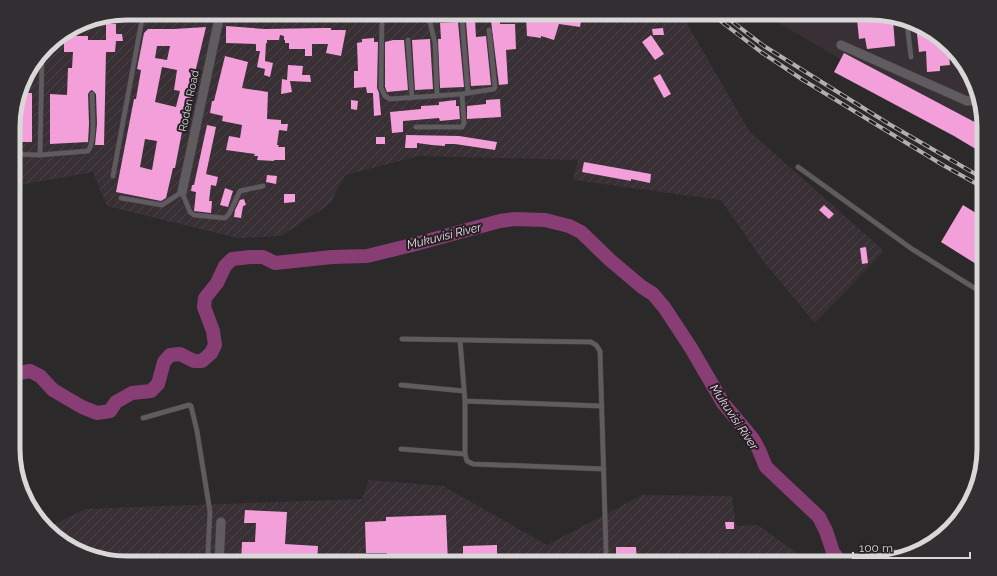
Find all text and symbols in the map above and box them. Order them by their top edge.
street label: Roden Road [176,69,202,133]
water label: Mukuvisi River [405,220,483,252]
water label: Mukuvisi River [707,382,762,453]
scale bar [853,534,970,560]
text: 100 m [859,541,893,555]

